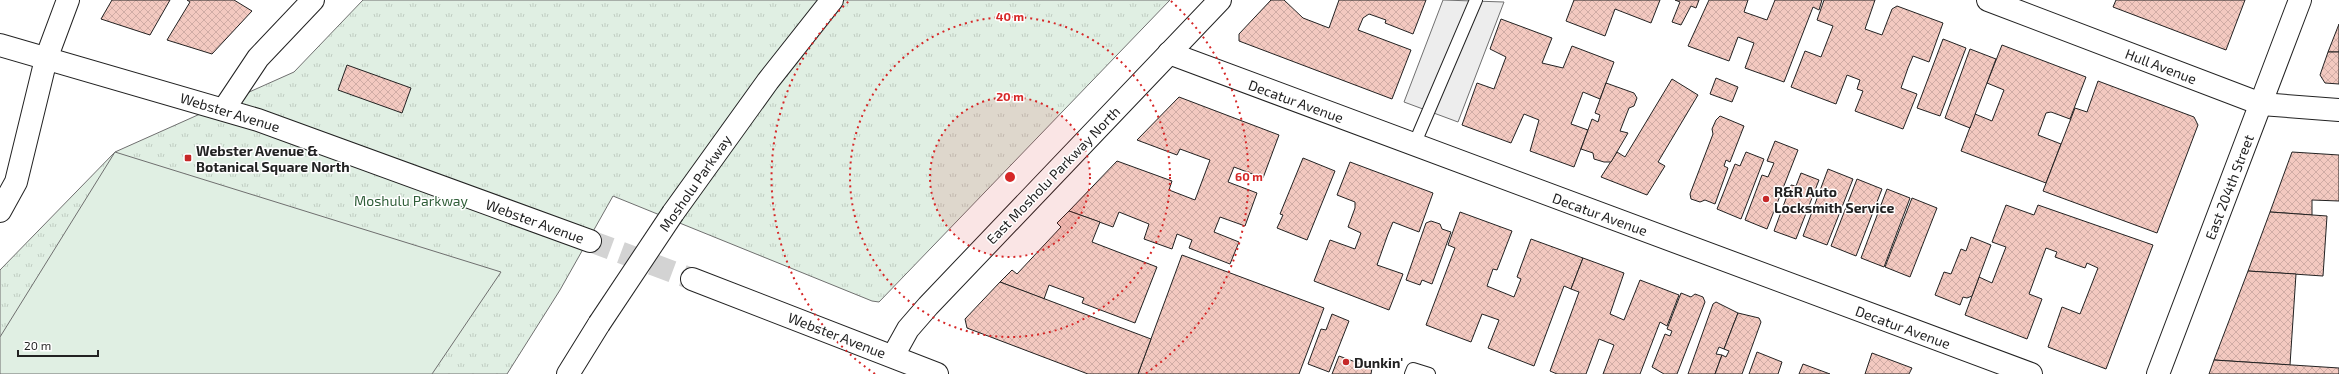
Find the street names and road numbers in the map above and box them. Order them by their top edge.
street label: Hull Avenue [2123,45,2199,87]
street label: Decatur Avenue [1246,76,1346,126]
street label: Webster Avenue [178,89,282,135]
street label: East Mosholu Parkway North [983,103,1123,247]
street label: Mosholu Parkway [655,131,735,235]
street label: East 204th Street [2201,132,2257,242]
street label: Decatur Avenue [1550,189,1650,239]
street label: Webster Avenue [483,195,587,247]
street label: Decatur Avenue [1853,302,1953,352]
street label: Webster Avenue [786,309,888,361]

